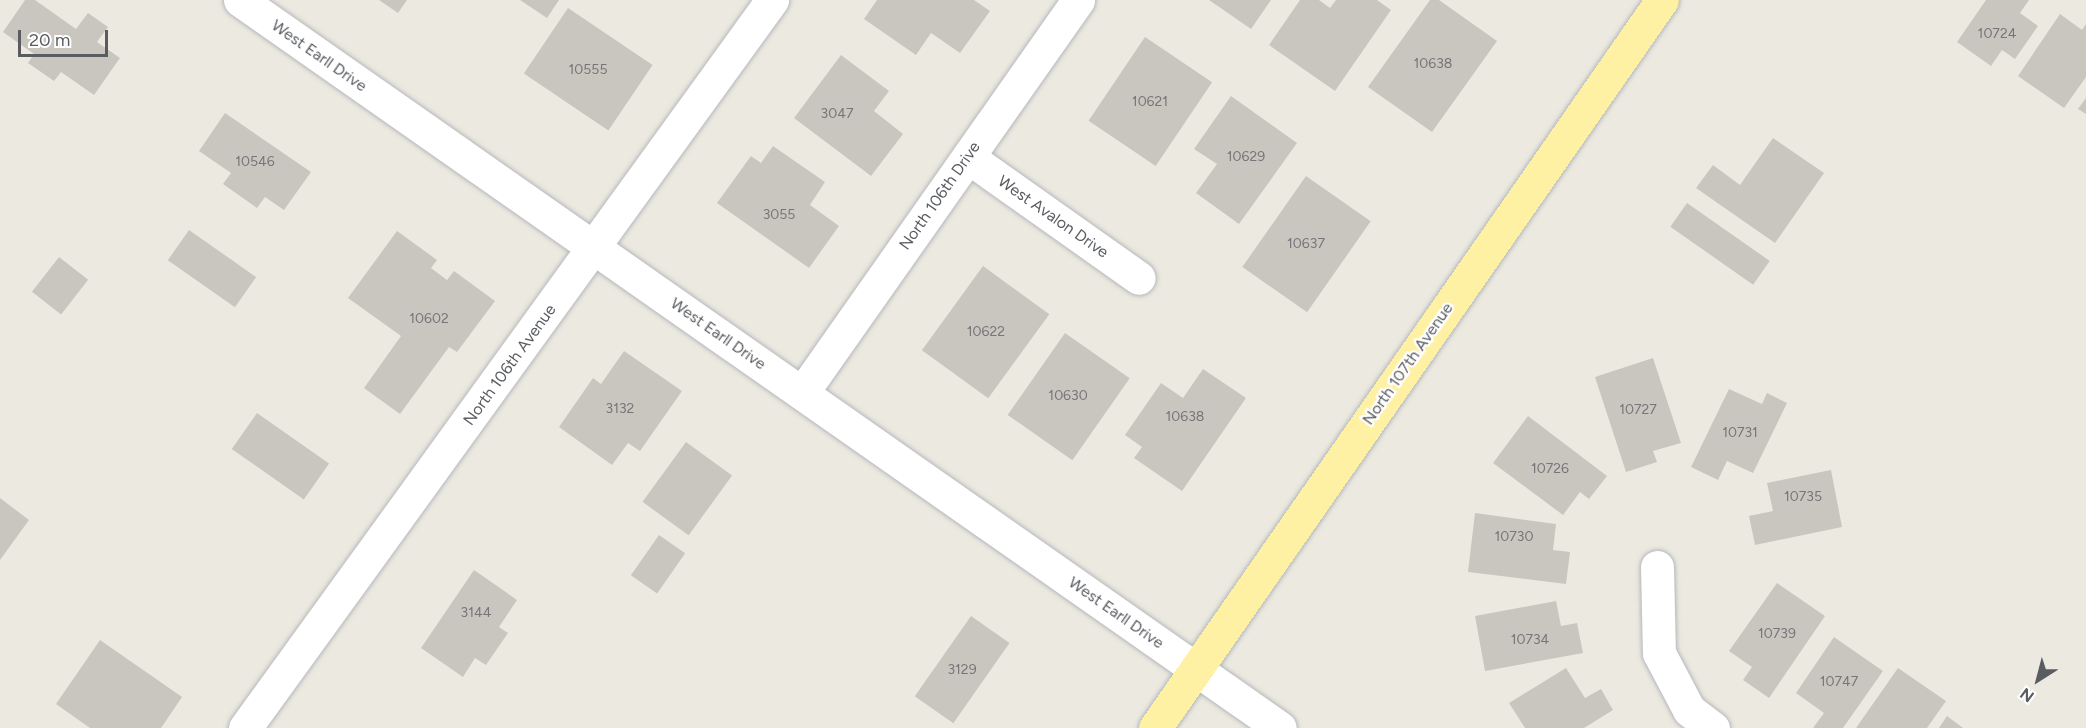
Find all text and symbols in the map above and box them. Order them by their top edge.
street label: West Earll Drive [268,16,370,96]
scale bar [21,18,111,56]
house number: 10724 [1978,26,2016,42]
text: 20 m [29,29,70,51]
house number: 10638 [1414,56,1452,72]
house number: 10555 [569,62,607,78]
house number: 10621 [1132,94,1168,110]
house number: 3047 [821,106,853,122]
street label: North 106th Drive [895,138,985,254]
house number: 10629 [1227,149,1265,165]
house number: 10546 [235,154,275,170]
street label: West Avalon Drive [994,172,1112,262]
house number: 3055 [763,207,795,223]
house number: 10637 [1287,236,1325,252]
street label: West Earll Drive [667,294,769,374]
street label: North 107th Avenue [1359,299,1457,429]
street label: North 106th Avenue [460,301,560,429]
house number: 10602 [409,311,449,327]
house number: 10622 [967,324,1005,340]
house number: 10630 [1048,388,1088,404]
house number: 3132 [606,401,634,417]
house number: 10727 [1619,402,1657,418]
house number: 10638 [1166,409,1204,425]
house number: 10731 [1722,425,1758,441]
house number: 10726 [1531,461,1569,477]
house number: 10735 [1784,489,1822,505]
house number: 10730 [1495,529,1533,545]
street label: West Earll Drive [1065,573,1167,653]
house number: 3144 [461,605,491,621]
house number: 10739 [1758,626,1796,642]
house number: 10734 [1511,632,1549,648]
north arrow [2008,650,2068,710]
house number: 3129 [947,662,977,678]
house number: 10747 [1820,674,1858,690]
text: N [2017,684,2038,706]

